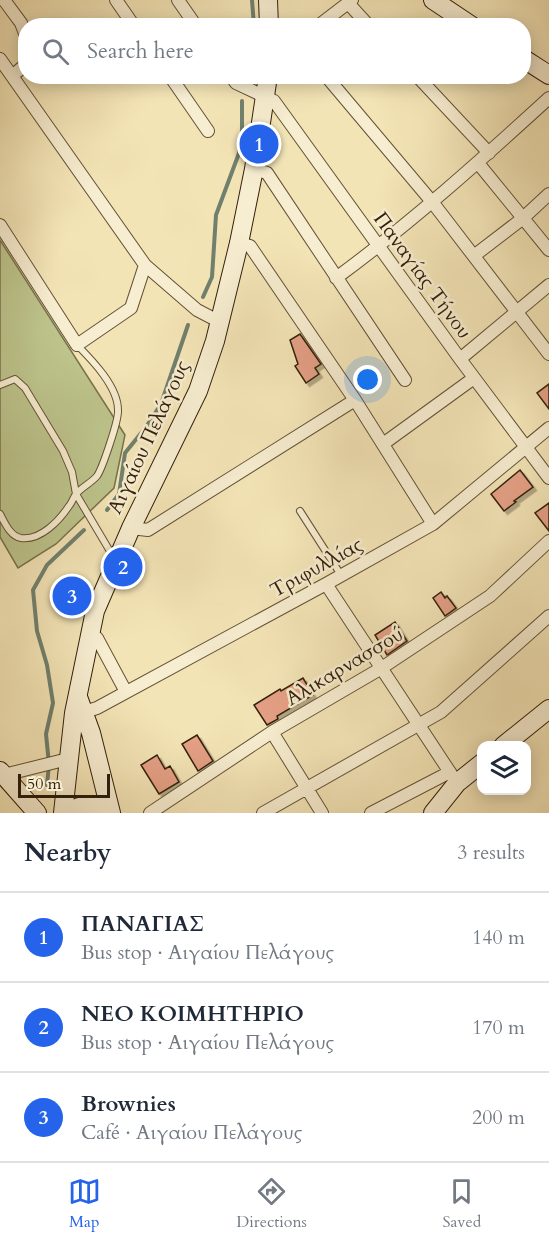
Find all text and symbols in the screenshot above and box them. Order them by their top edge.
search box [18,18,531,84]
icon: search [39,35,72,68]
text: Search here [87,36,194,66]
pin: 1 [240,122,278,166]
street label: Παναγίας Τήνου [367,206,478,344]
street label: Αιγαίου Πελάγους [101,356,196,518]
your location [353,365,382,394]
street label: Τριφυλλίας [265,531,368,604]
pin: 2 [104,544,142,590]
pin: 3 [52,574,92,618]
street label: Αλικαρνασσού [281,621,408,712]
map controls [477,741,531,795]
button: layers [477,741,531,795]
scale bar [18,771,110,798]
text: 50 m [27,773,61,795]
text: Nearby [24,835,112,870]
text: 3 results [457,839,525,866]
text: ΠΑΝΑΓΙΑΣ [81,909,204,939]
text: 1 [38,924,49,951]
text: 140 m [472,924,525,951]
text: Bus stop · Αιγαίου Πελάγους [81,939,334,966]
text: ΝΕΟ ΚΟΙΜΗΤΗΡΙΟ [81,999,304,1029]
text: 2 [38,1014,49,1041]
text: 170 m [472,1014,525,1041]
text: Bus stop · Αιγαίου Πελάγους [81,1029,334,1056]
text: Brownies [81,1089,176,1119]
text: 3 [38,1104,49,1131]
text: 200 m [472,1104,525,1131]
text: Café · Αιγαίου Πελάγους [81,1119,302,1146]
tab: Map [68,1175,101,1233]
tab: Directions [236,1175,307,1233]
tab: Saved [442,1175,481,1233]

